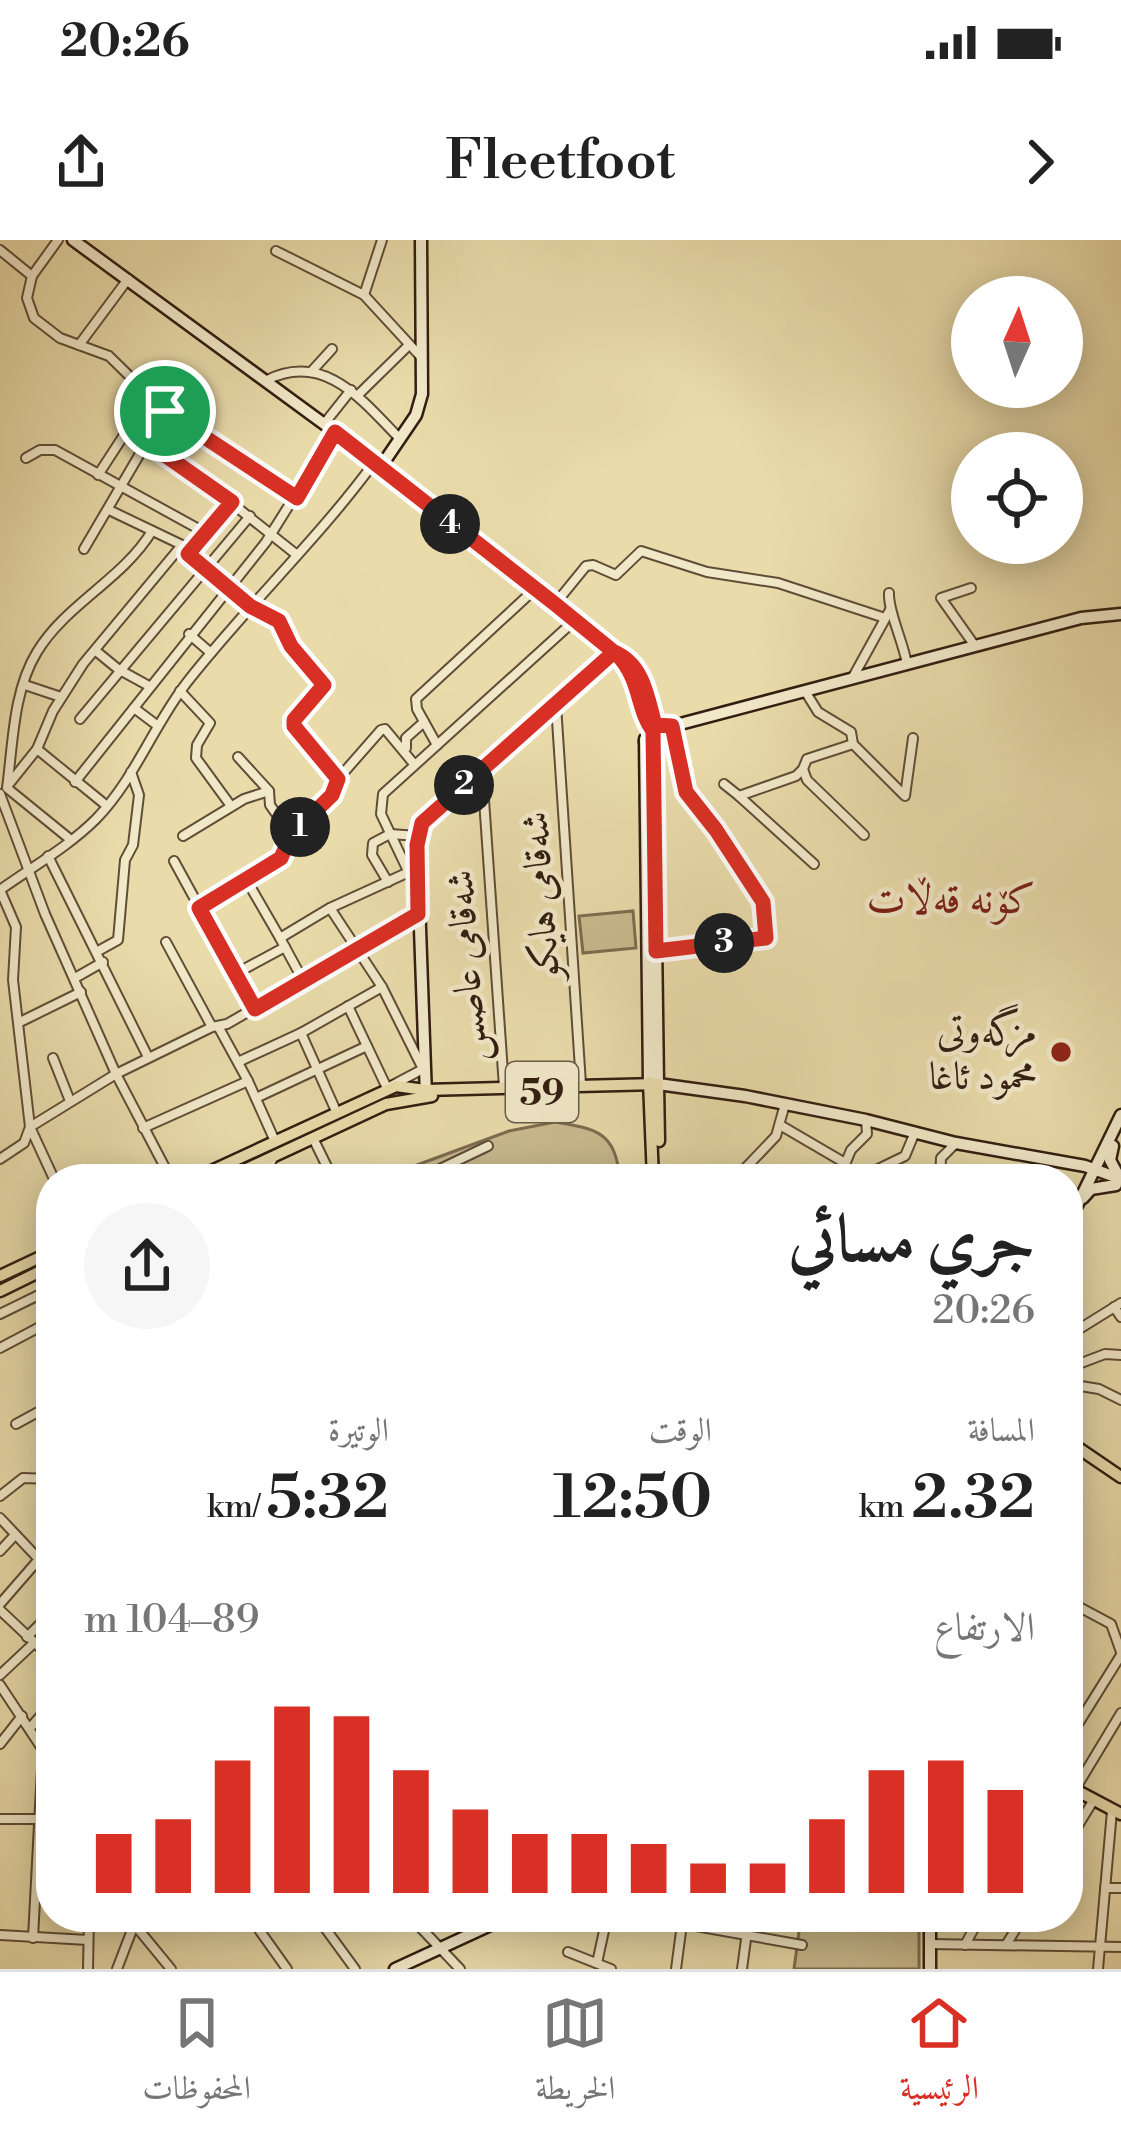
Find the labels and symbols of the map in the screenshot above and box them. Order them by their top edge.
north arrow [951,276,1083,408]
pin [114,360,216,462]
pin: 4 [420,494,480,554]
pin: 2 [434,755,494,815]
pin: 1 [270,797,330,857]
street label: شه‌قامی هایكو [511,810,572,986]
street label: شه‌قامی عاصس [436,868,500,1064]
district label: کۆنە قەڵات [867,874,1035,927]
pin: 3 [694,913,754,973]
place label: مزگه‌وتی محمود ئاغا [929,1003,1037,1102]
marker: مزگه‌وتی محمود ئاغا [1048,1039,1074,1065]
road number: 59 [506,1062,578,1122]

